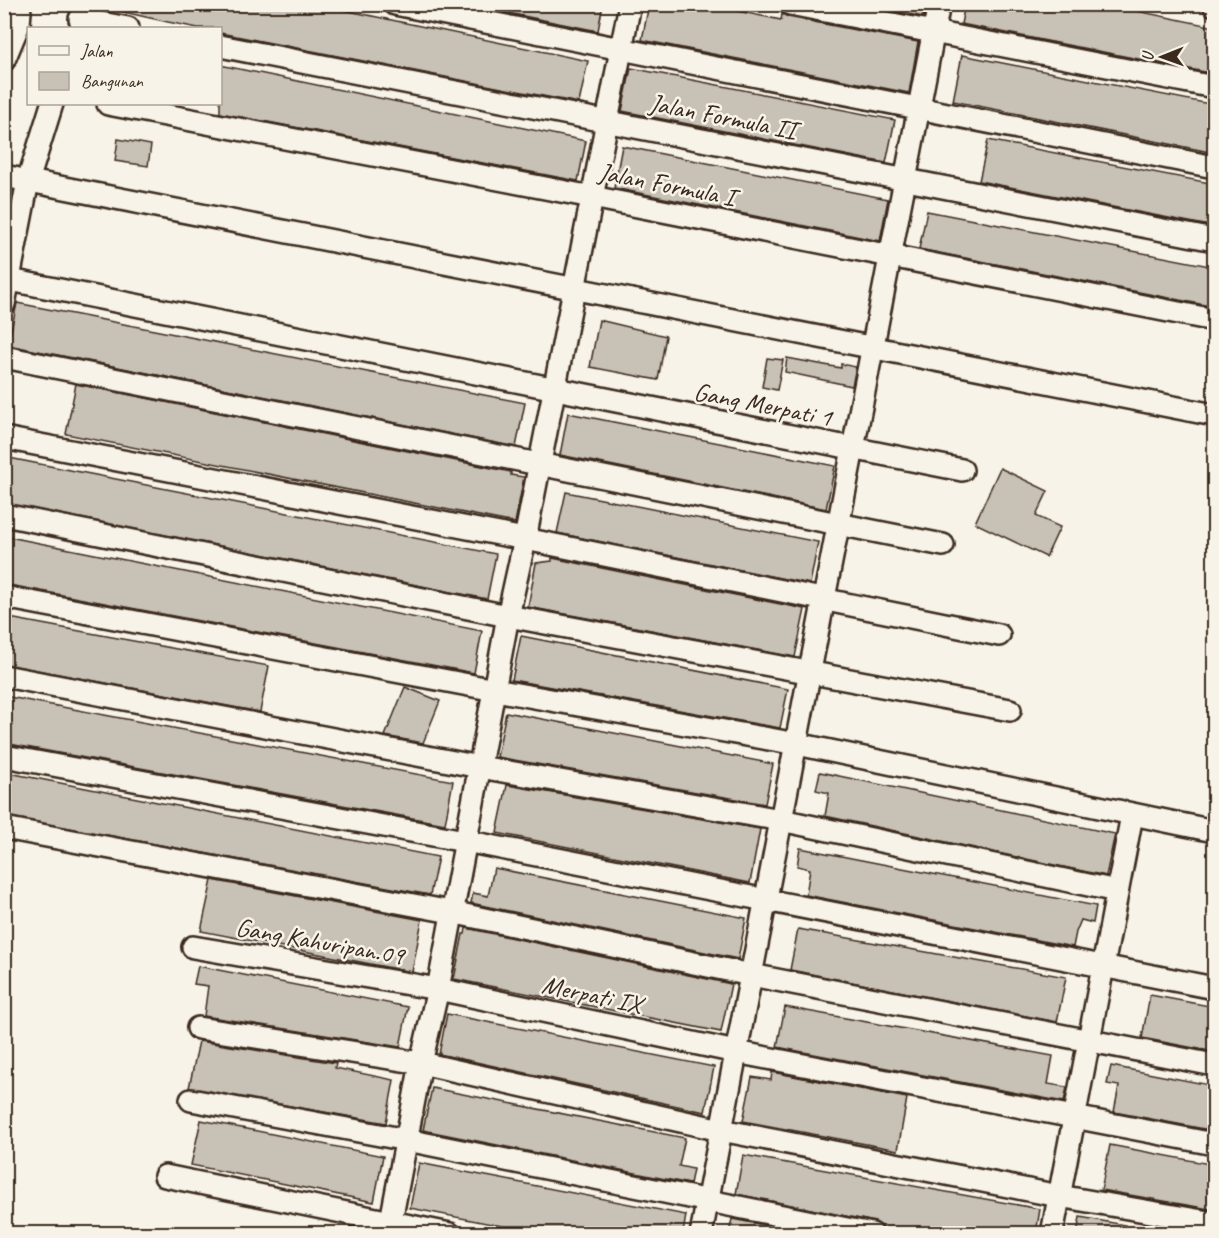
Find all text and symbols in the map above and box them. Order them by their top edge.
legend [27,27,222,105]
north arrow [1132,27,1192,87]
text: Jalan [80,40,113,62]
text: U [1138,50,1158,61]
text: Bangunan [81,70,144,92]
street label: Jalan Formula II [645,86,804,148]
street label: Jalan Formula I [594,155,743,215]
street label: Gang Merpati 1 [691,375,836,434]
street label: Gang Kahuripan.09 [233,910,409,973]
street label: Merpati IX [539,968,649,1022]

